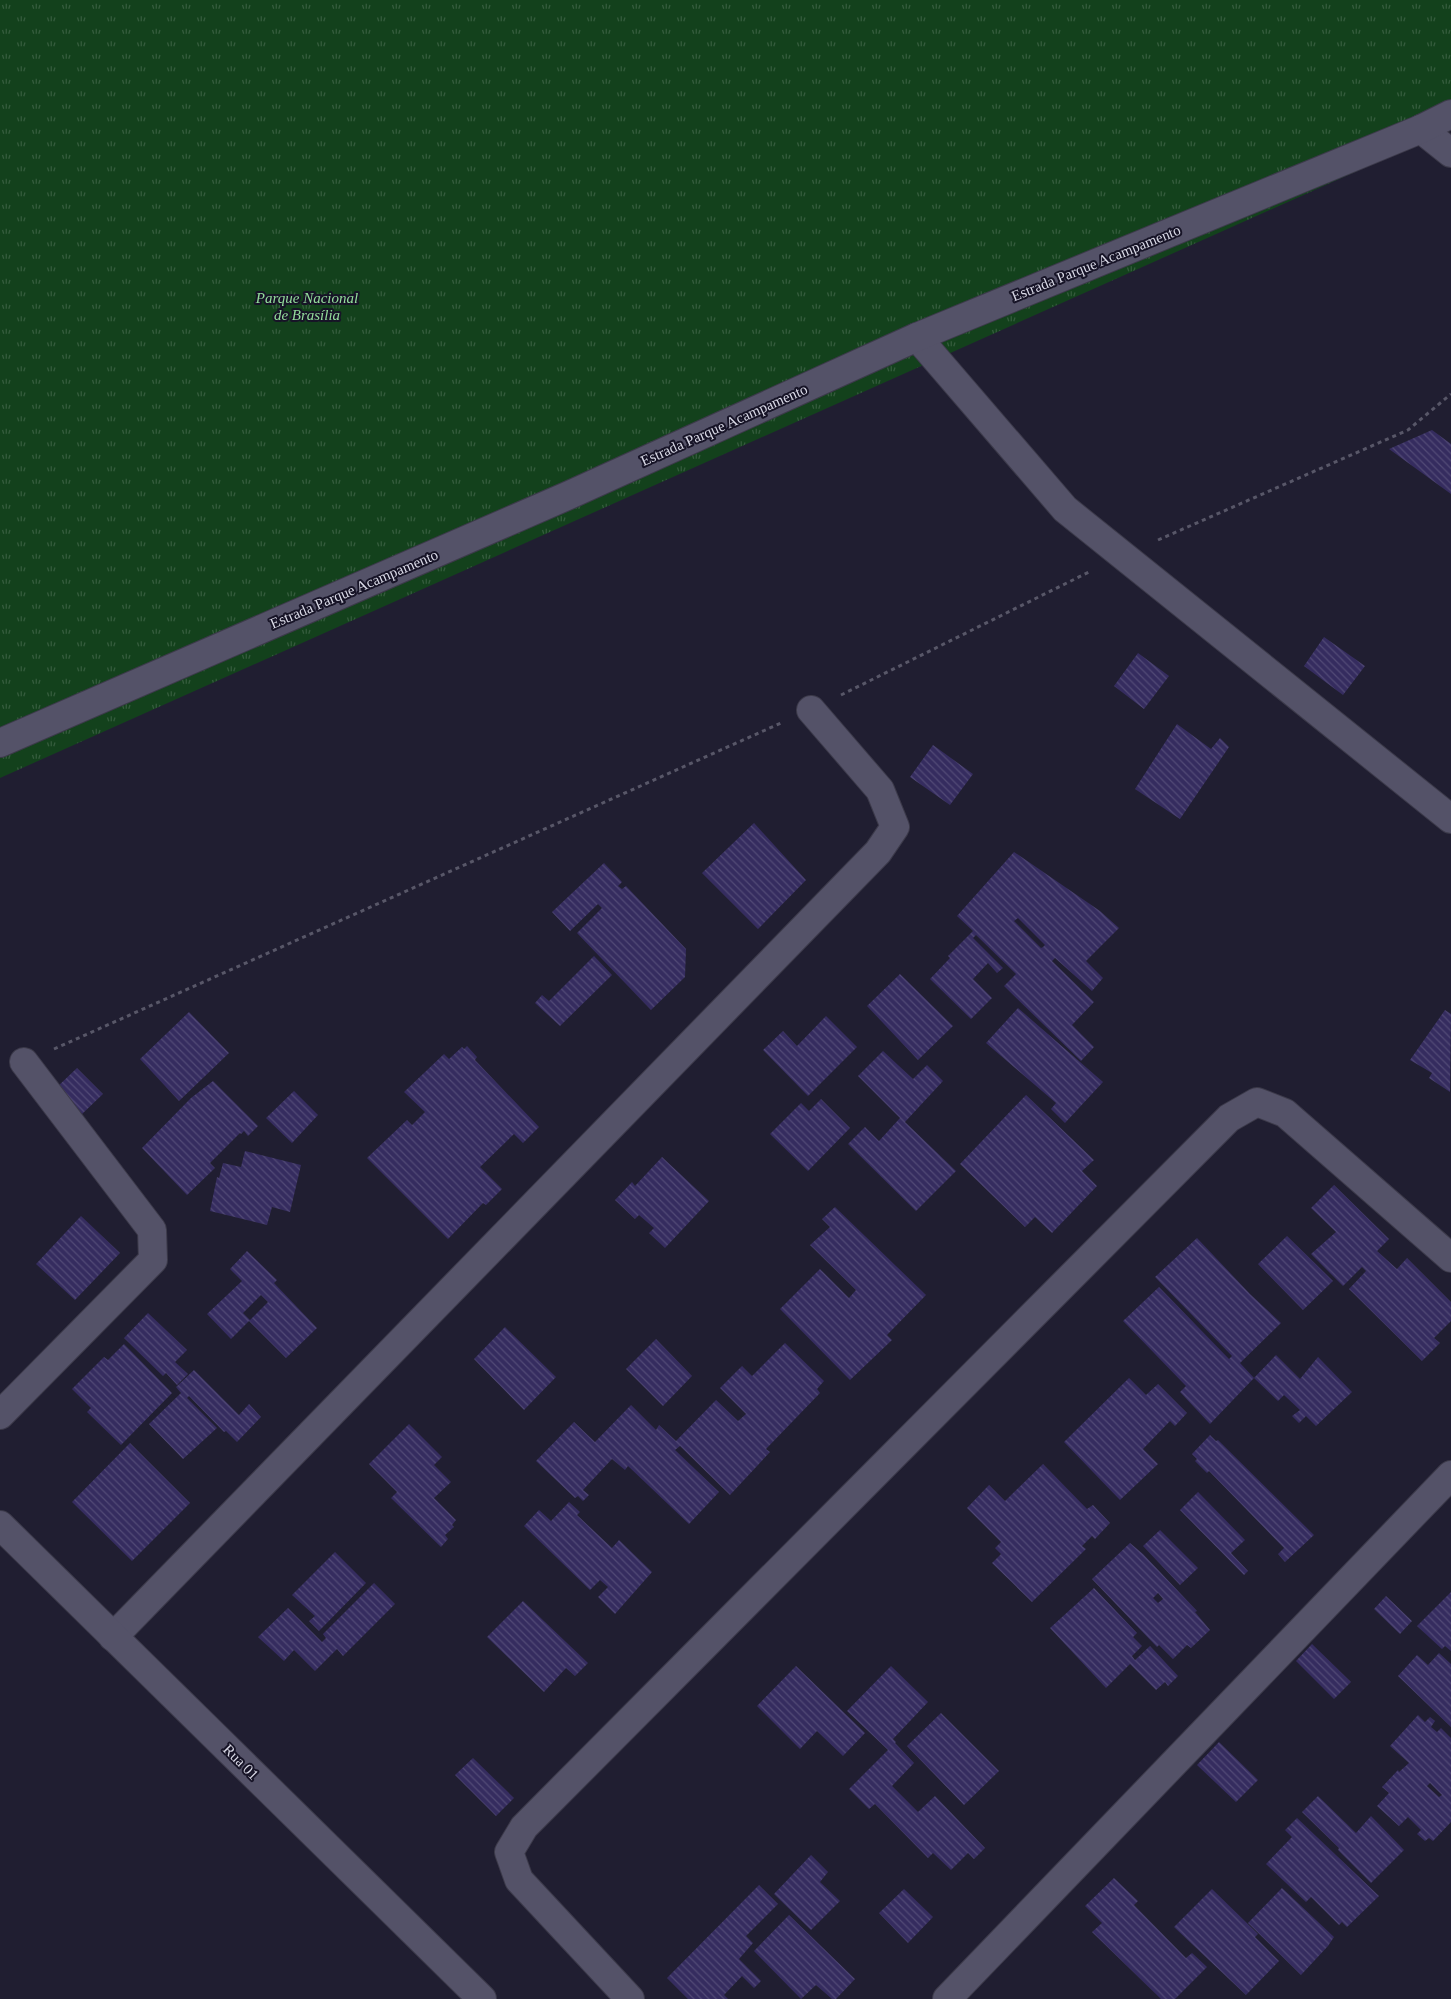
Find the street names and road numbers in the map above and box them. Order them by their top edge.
street label: Estrada Parque Acampamento [1009,222,1183,304]
street label: Estrada Parque Acampamento [638,381,810,469]
street label: Estrada Parque Acampamento [268,546,440,632]
street label: Rua 01 [220,1741,262,1783]

